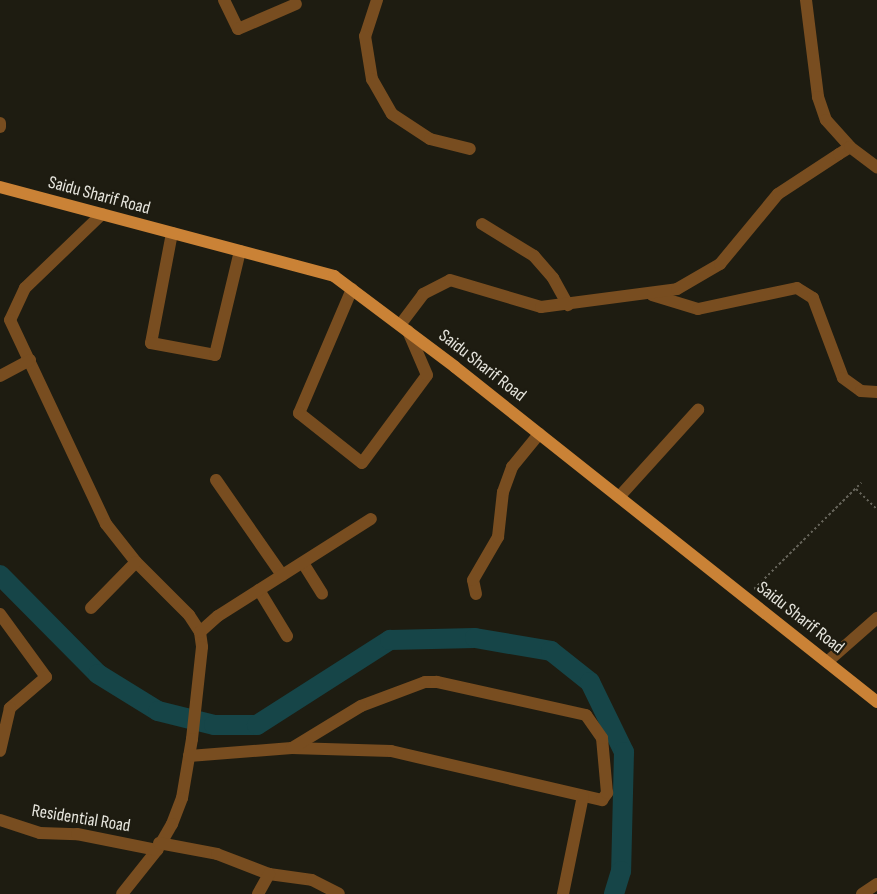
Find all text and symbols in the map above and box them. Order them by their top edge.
street label: Saidu Sharif Road [46,172,152,220]
street label: Saidu Sharif Road [434,325,530,407]
street label: Saidu Sharif Road [752,577,848,659]
street label: Residential Road [30,801,132,837]

